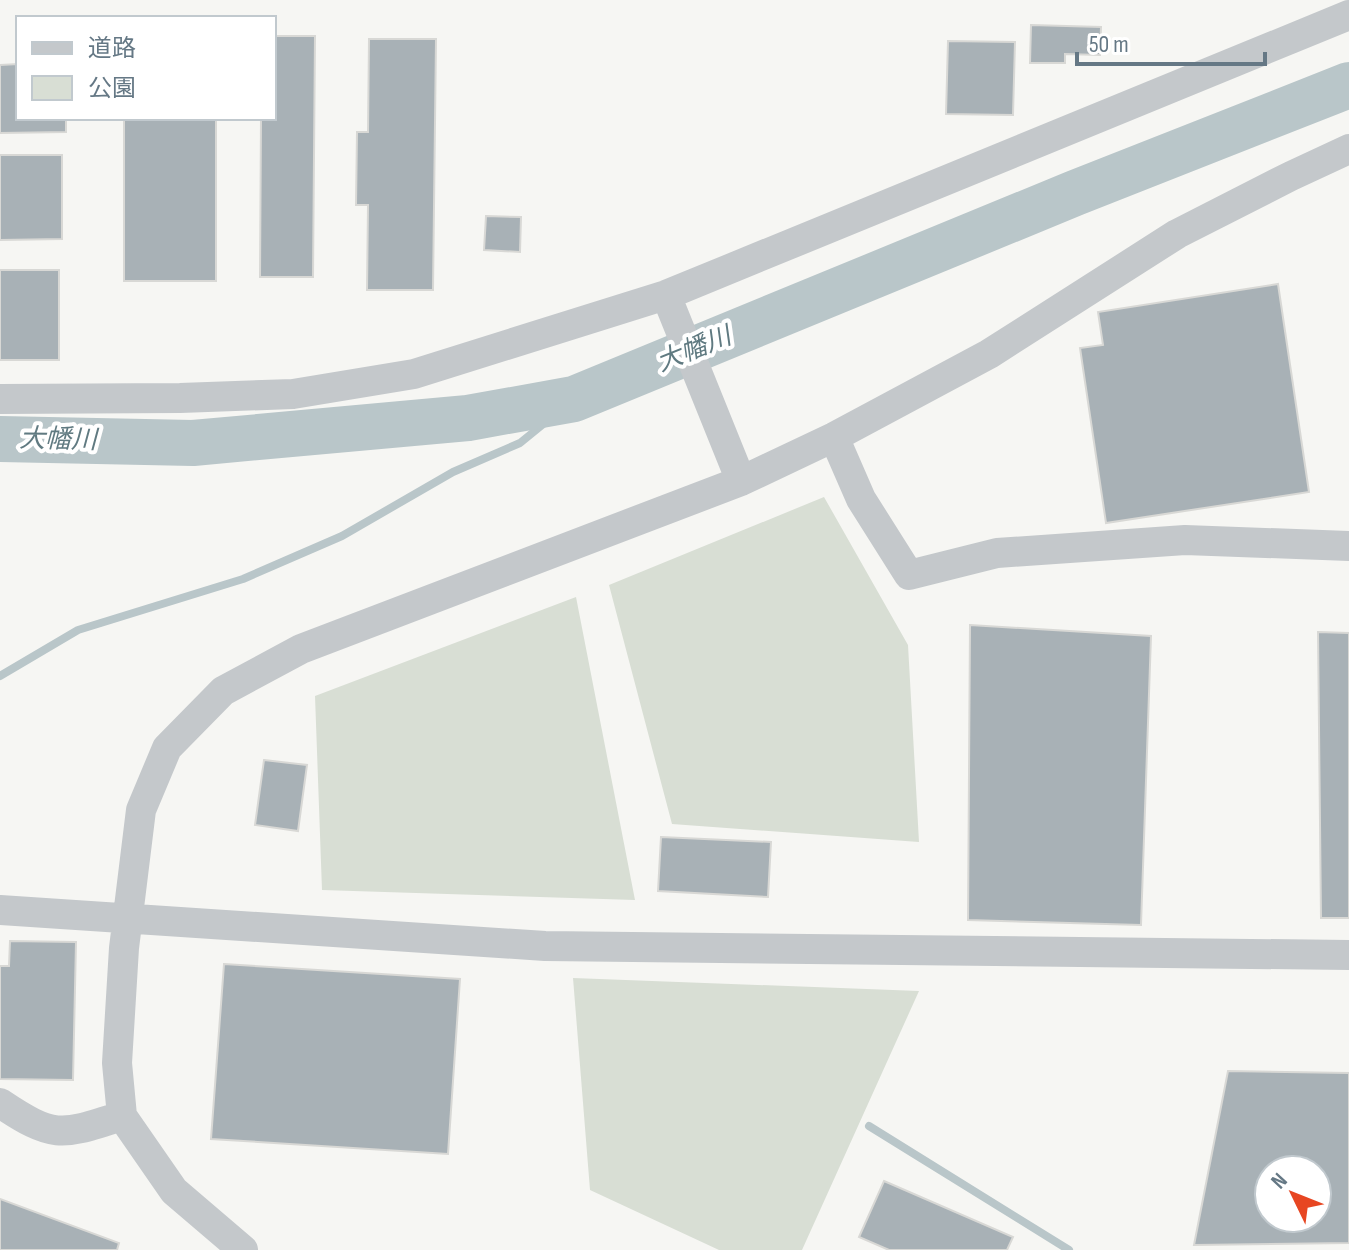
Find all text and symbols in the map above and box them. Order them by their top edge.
legend [16,16,276,120]
scale bar [1077,16,1265,66]
text: 50 m [1089,30,1129,59]
text: 道路 [88,34,136,63]
text: 公園 [88,74,136,103]
water label: 大幡川 [652,320,739,379]
water label: 大幡川 [19,424,100,456]
north arrow [1253,1154,1333,1234]
text: N [1266,1168,1293,1195]

